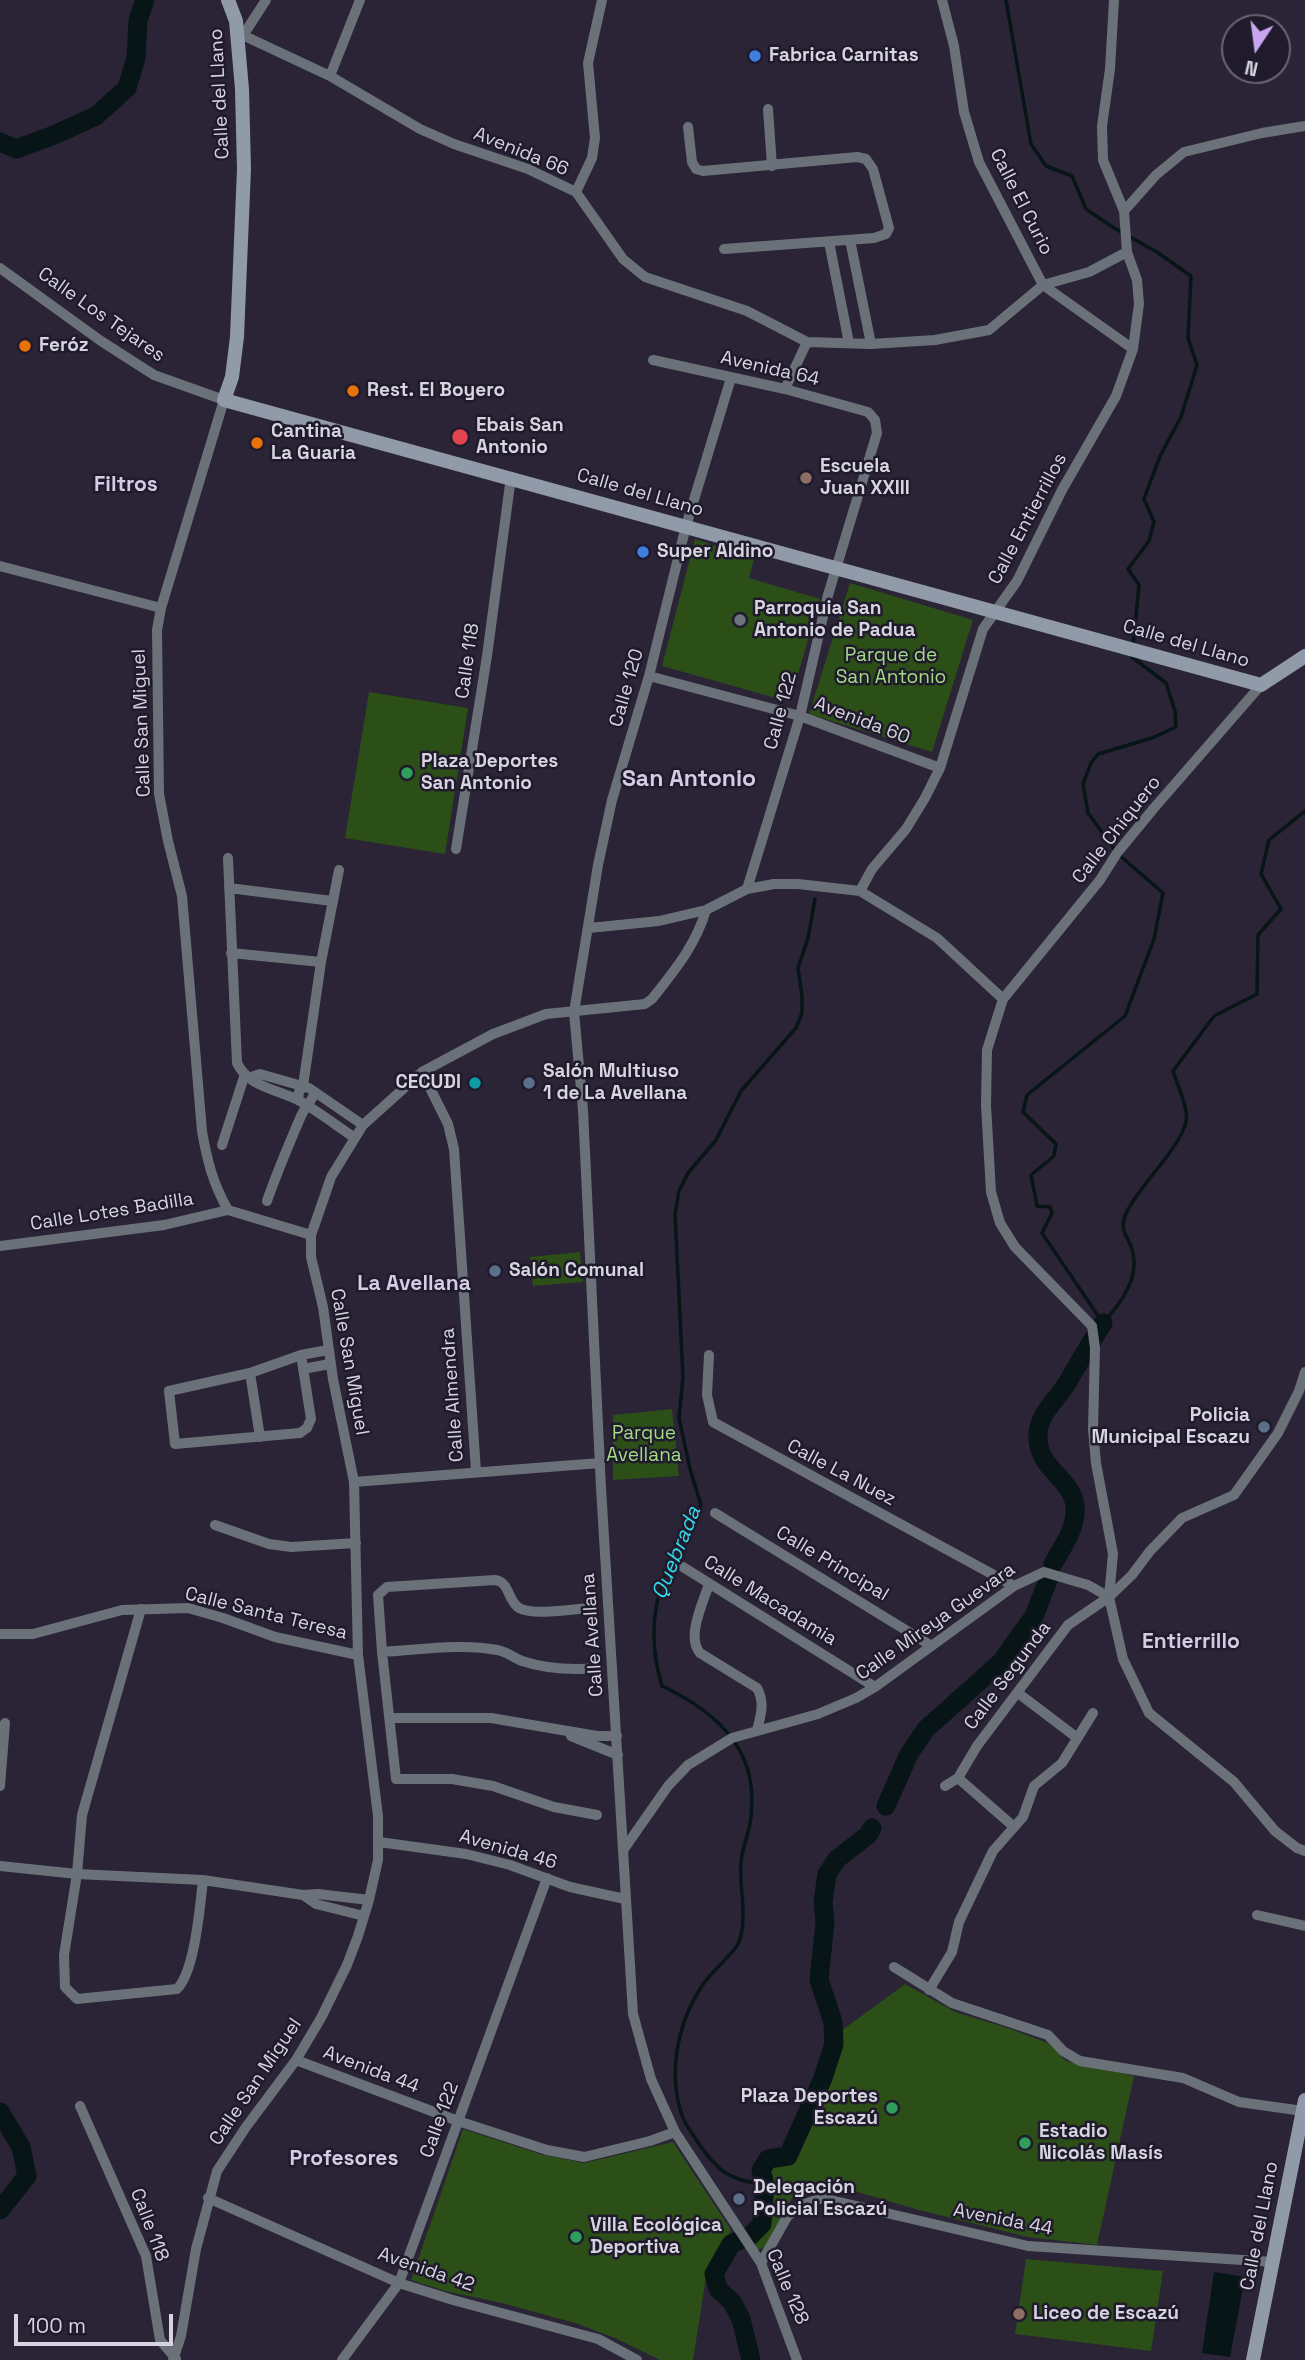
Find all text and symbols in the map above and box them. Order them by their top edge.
north arrow [1221,14,1291,84]
street label: Calle del Llano [205,28,235,160]
place label: Fabrica Carnitas [769,45,919,67]
marker: Fabrica Carnitas [747,48,763,64]
text: N [1243,54,1261,82]
street label: Avenida 66 [470,123,572,181]
street label: Calle El Curio [984,145,1058,259]
street label: Calle Los Tejares [33,263,169,367]
place label: Feróz [39,335,89,357]
marker: Feróz [17,338,33,354]
street label: Avenida 64 [718,347,822,391]
place label: Rest. El Boyero [367,380,505,402]
marker: Rest. El Boyero [345,383,361,399]
place label: Ebais San Antonio [476,415,564,459]
place label: Cantina La Guaria [271,421,356,465]
marker: Ebais San Antonio [450,427,470,447]
marker: Cantina La Guaria [249,435,265,451]
street label: Calle Entierrillos [984,449,1072,589]
place label: Escuela Juan XXIII [820,456,910,500]
street label: Calle del Llano [574,464,706,522]
marker: Escuela Juan XXIII [798,470,814,486]
district label: Filtros [94,472,158,498]
place label: Super Aldino [657,541,773,563]
marker: Super Aldino [635,544,651,560]
place label: Parroquia San Antonio de Padua [754,598,915,642]
marker: Parroquia San Antonio de Padua [732,612,748,628]
street label: Calle del Llano [1120,615,1252,673]
street label: Calle 118 [451,622,485,700]
park label: Parque de San Antonio [836,645,946,689]
street label: Calle 120 [605,646,649,730]
street label: Calle San Miguel [128,648,156,798]
street label: Calle 122 [760,670,802,752]
street label: Avenida 60 [811,692,913,750]
place label: Plaza Deportes San Antonio [421,751,558,795]
marker: Plaza Deportes San Antonio [399,765,415,781]
district label: San Antonio [622,766,756,794]
street label: Calle Chiquero [1068,771,1166,889]
place label: Salón Multiuso 1 de La Avellana [543,1061,687,1105]
place label: CECUDI [396,1072,461,1094]
marker: CECUDI [467,1075,483,1091]
marker: Salón Multiuso 1 de La Avellana [521,1075,537,1091]
street label: Calle Lotes Badilla [29,1188,195,1236]
place label: Salón Comunal [509,1260,644,1282]
marker: Salón Comunal [487,1263,503,1279]
district label: La Avellana [357,1271,471,1297]
street label: Calle San Miguel [325,1287,373,1437]
street label: Calle Almendra [437,1327,469,1463]
place label: Policia Municipal Escazu [1091,1405,1250,1449]
marker: Policia Municipal Escazu [1256,1419,1272,1435]
park label: Parque Avellana [606,1423,682,1467]
street label: Calle La Nuez [783,1435,899,1511]
water label: Quebrada [647,1503,707,1603]
street label: Calle Principal [772,1521,892,1607]
street label: Calle Macadamia [699,1551,841,1651]
street label: Calle Mireya Guevara [852,1559,1020,1685]
street label: Calle Avellana [577,1572,609,1698]
street label: Calle Santa Teresa [182,1583,350,1645]
street label: Calle Segunda [960,1617,1056,1735]
district label: Entierrillo [1142,1629,1240,1655]
street label: Avenida 46 [457,1825,559,1875]
street label: Calle San Miguel [205,2014,307,2150]
street label: Avenida 44 [320,2041,422,2099]
street label: Calle 122 [416,2079,464,2161]
place label: Plaza Deportes Escazú [741,2086,878,2130]
marker: Plaza Deportes Escazú [884,2100,900,2116]
place label: Estadio Nicolás Masís [1039,2121,1163,2165]
marker: Estadio Nicolás Masís [1017,2135,1033,2151]
district label: Profesores [290,2146,398,2172]
street label: Calle del Llano [1236,2160,1284,2292]
place label: Delegación Policial Escazú [753,2177,887,2221]
street label: Calle 118 [125,2185,173,2265]
marker: Delegación Policial Escazú [731,2191,747,2207]
street label: Avenida 44 [951,2199,1055,2241]
place label: Villa Ecológica Deportiva [590,2215,722,2259]
marker: Villa Ecológica Deportiva [568,2229,584,2245]
street label: Avenida 42 [375,2243,477,2297]
street label: Calle 128 [761,2246,813,2328]
scale bar [18,2300,177,2344]
place label: Liceo de Escazú [1033,2303,1179,2325]
marker: Liceo de Escazú [1011,2306,1027,2322]
text: 100 m [27,2312,86,2339]

